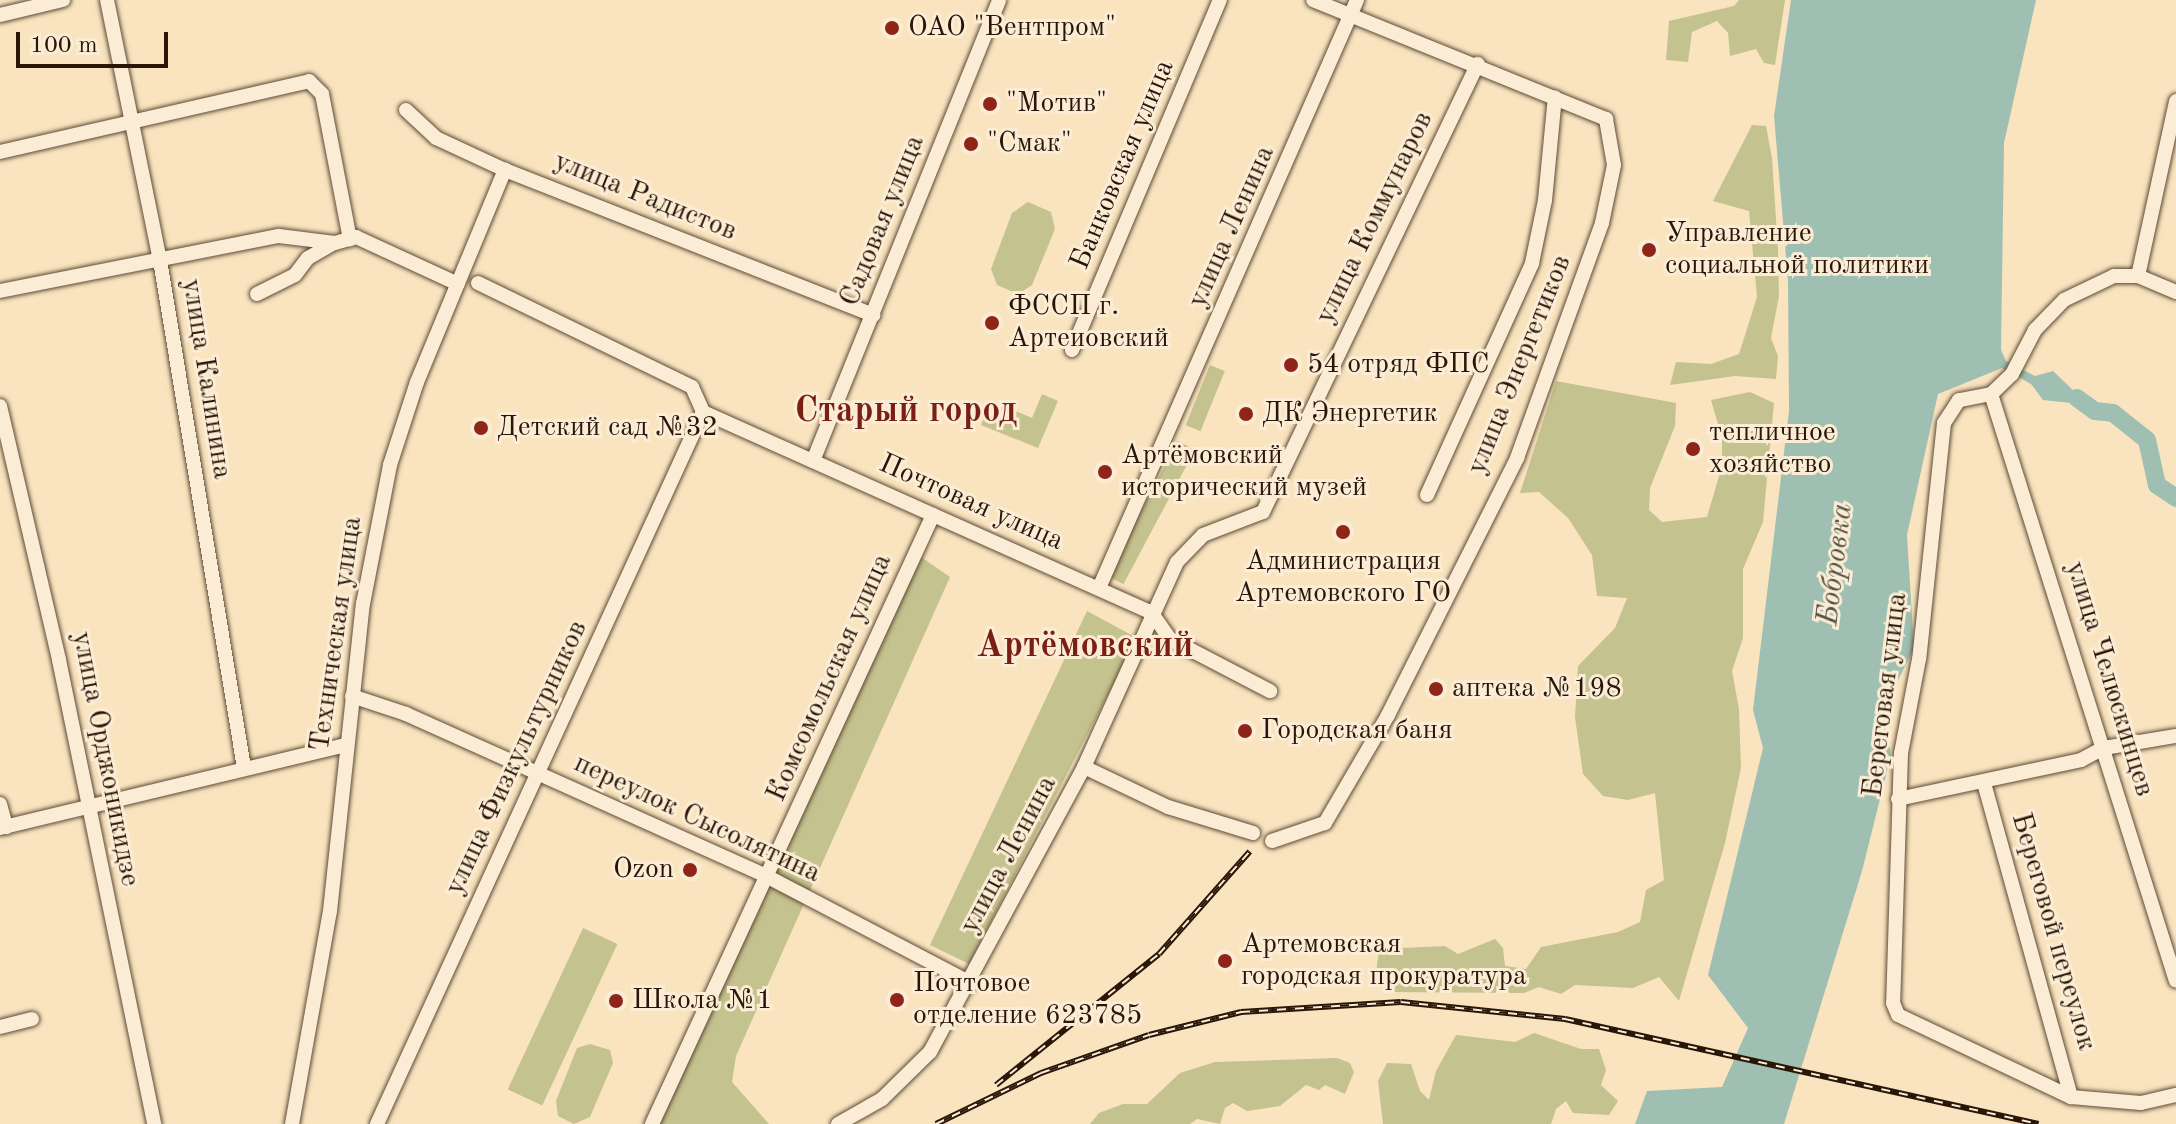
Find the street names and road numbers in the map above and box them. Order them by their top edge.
street label: Банковская улица [1064,55,1182,275]
street label: улица Коммунаров [1309,106,1441,330]
street label: Садовая улица [833,131,933,311]
street label: улица Ленина [1181,141,1283,313]
street label: улица Радистов [549,145,741,249]
street label: улица Энергетиков [1461,251,1579,479]
street label: улица Калинина [174,276,238,482]
street label: Почтовая улица [874,447,1068,559]
street label: Техническая улица [304,514,370,754]
street label: Комсомольская улица [760,549,900,807]
street label: улица Челюскинцев [2057,557,2161,801]
street label: Береговая улица [1857,591,1915,799]
street label: улица Физкультурников [439,615,595,901]
street label: улица Орджоникидзе [64,629,146,889]
street label: переулок Сысолятина [568,747,826,891]
street label: улица Ленина [953,770,1065,940]
street label: Береговой переулок [2003,809,2103,1055]

